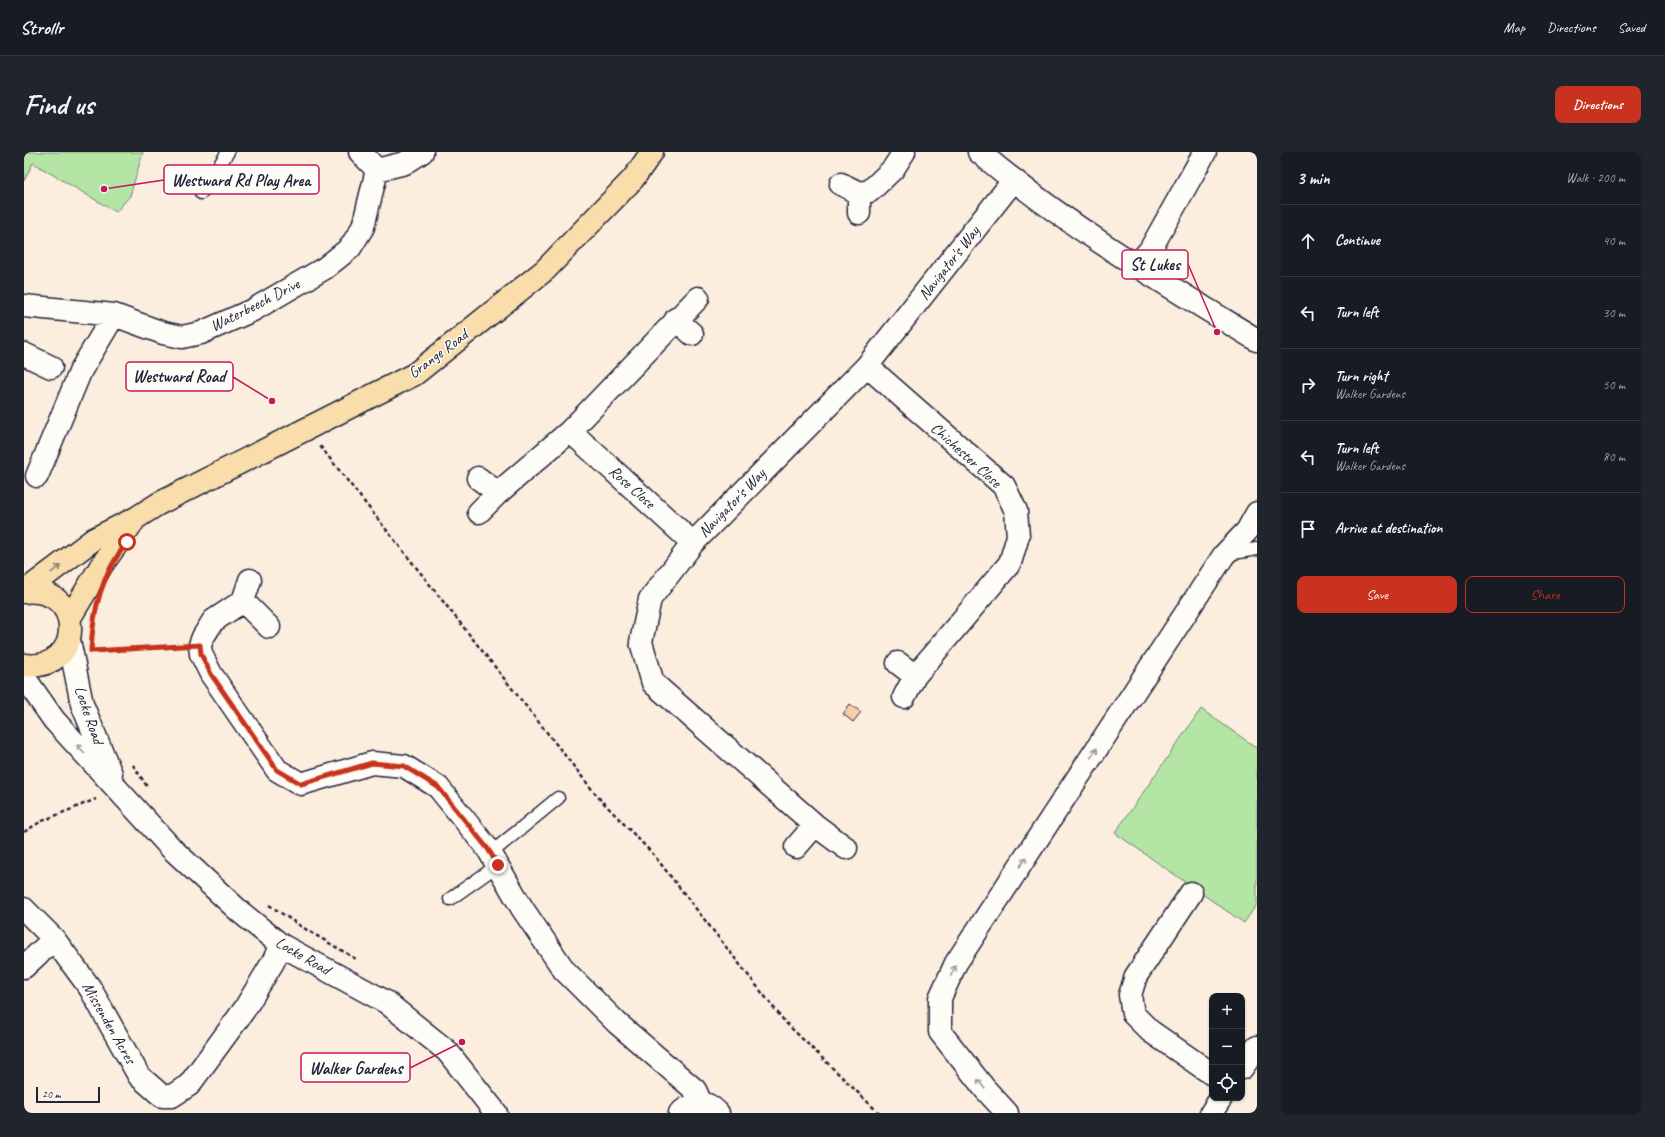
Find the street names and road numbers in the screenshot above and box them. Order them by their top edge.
street label: Navigator's Way [914,221,985,304]
street label: Waterbeech Drive [207,273,305,336]
street label: Grange Road [404,323,474,383]
street label: Chichester Close [927,418,1007,493]
street label: Rose Close [605,461,661,514]
street label: Navigator's Way [694,463,771,542]
street label: Locke Road [70,683,109,749]
street label: Locke Road [272,932,336,981]
street label: Missenden Acres [78,979,141,1069]

